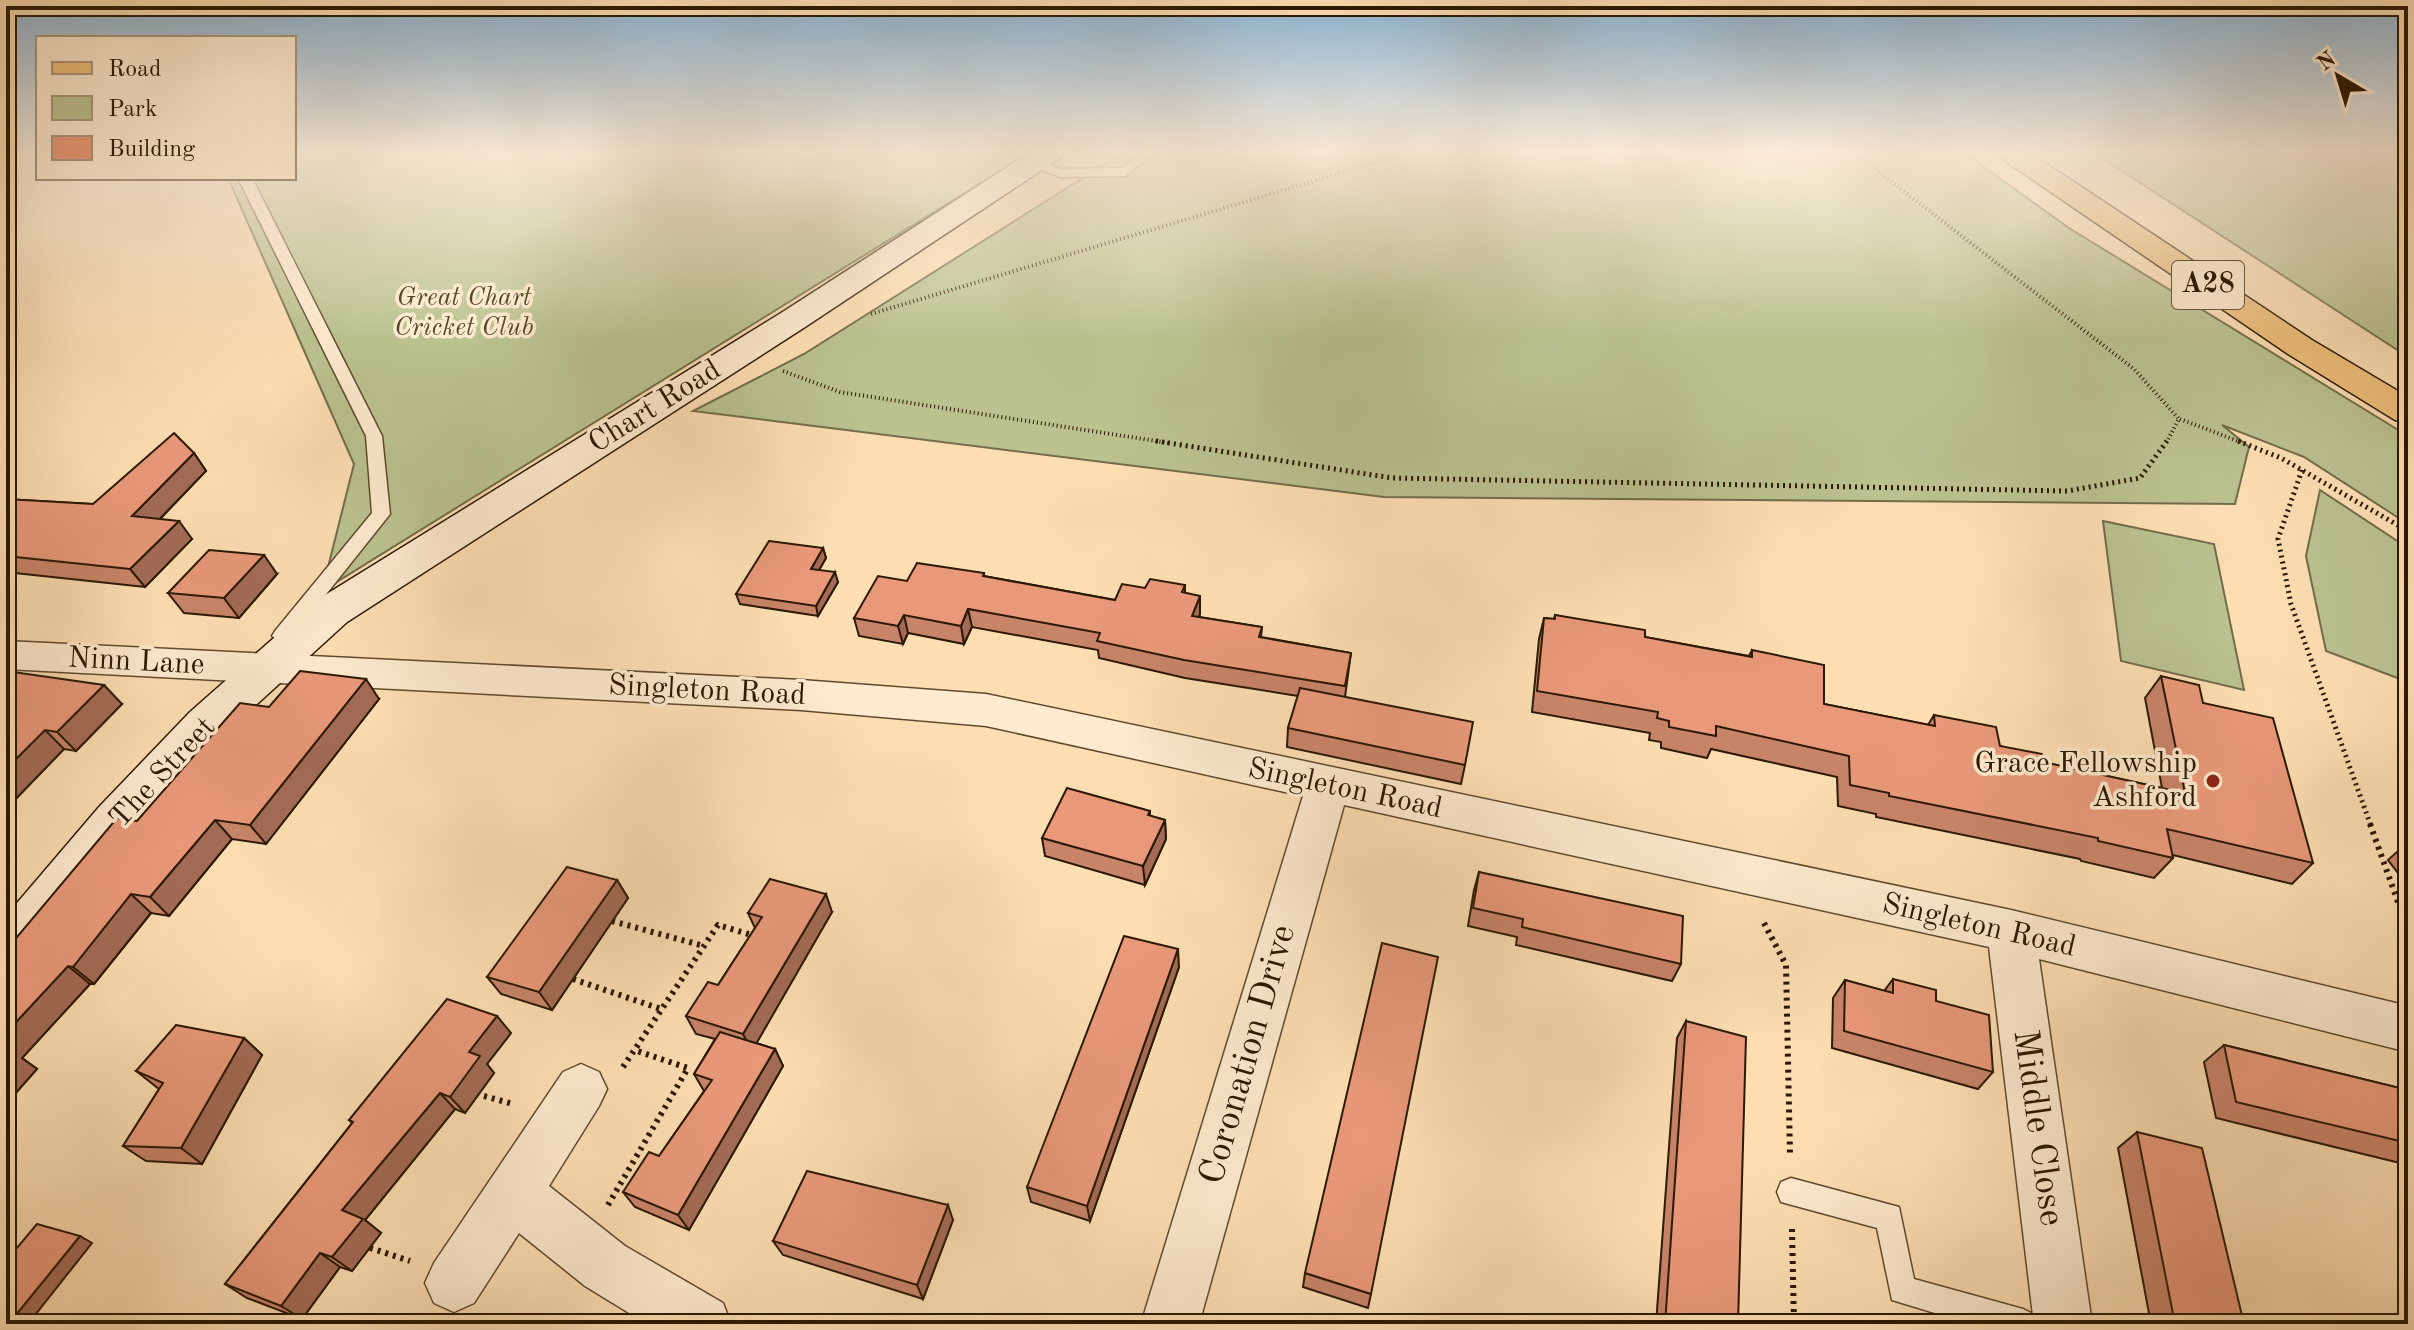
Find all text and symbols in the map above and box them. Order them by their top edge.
legend [36,36,296,180]
north arrow [2298,36,2378,116]
text: N [2314,48,2340,76]
text: Road [108,58,161,82]
text: Park [108,98,157,122]
text: Building [108,138,195,162]
road number: A28 [2172,261,2244,309]
park label: Great Chart Cricket Club [394,285,534,341]
street label: Chart Road [584,355,726,459]
street label: Ninn Lane [67,643,205,681]
street label: Singleton Road [607,671,807,711]
street label: The Street [104,712,222,834]
place label: Grace Fellowship Ashford [1974,749,2197,813]
street label: Singleton Road [1245,754,1445,824]
marker: Grace Fellowship Ashford [2204,772,2222,790]
street label: Singleton Road [1879,889,2079,963]
street label: Coronation Drive [1195,921,1303,1189]
street label: Middle Close [2005,1028,2069,1228]

